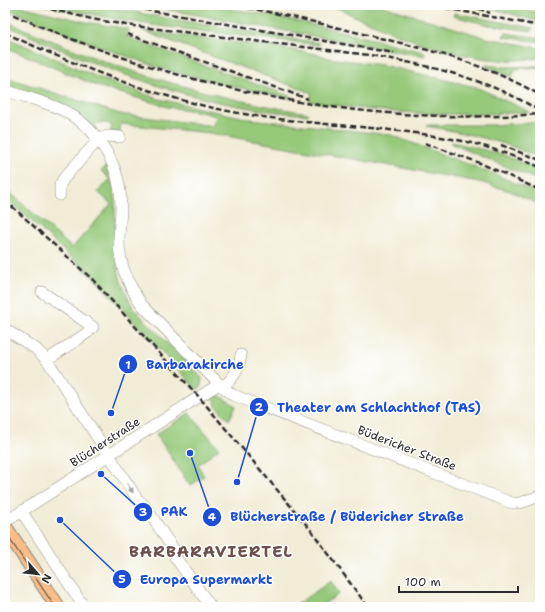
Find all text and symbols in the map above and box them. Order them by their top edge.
callout: Barbarakirche [118,352,252,377]
text: Barbarakirche [146,356,244,373]
text: 1 [125,357,131,373]
callout: Theater am Schlachthof (TAS) [249,395,489,420]
text: 2 [255,399,264,415]
text: Theater am Schlachthof (TAS) [277,399,481,416]
street label: Blücherstraße [67,413,143,471]
street label: Büdericher Straße [355,422,459,474]
one-way arrow [127,482,134,494]
callout: PAK [133,499,196,524]
text: PAK [161,503,187,520]
text: 3 [139,504,147,520]
callout: Blücherstraße / Büdericher Straße [202,504,472,529]
text: Blücherstraße / Büdericher Straße [230,508,464,525]
text: 4 [208,509,217,525]
district label: BARBARAVIERTEL [129,541,293,562]
north arrow [18,554,58,594]
callout: Europa Supermarkt [112,567,280,592]
scale bar [399,568,518,594]
text: N [38,571,55,586]
text: 5 [118,571,126,587]
text: Europa Supermarkt [140,571,272,588]
text: 100 m [405,574,441,590]

